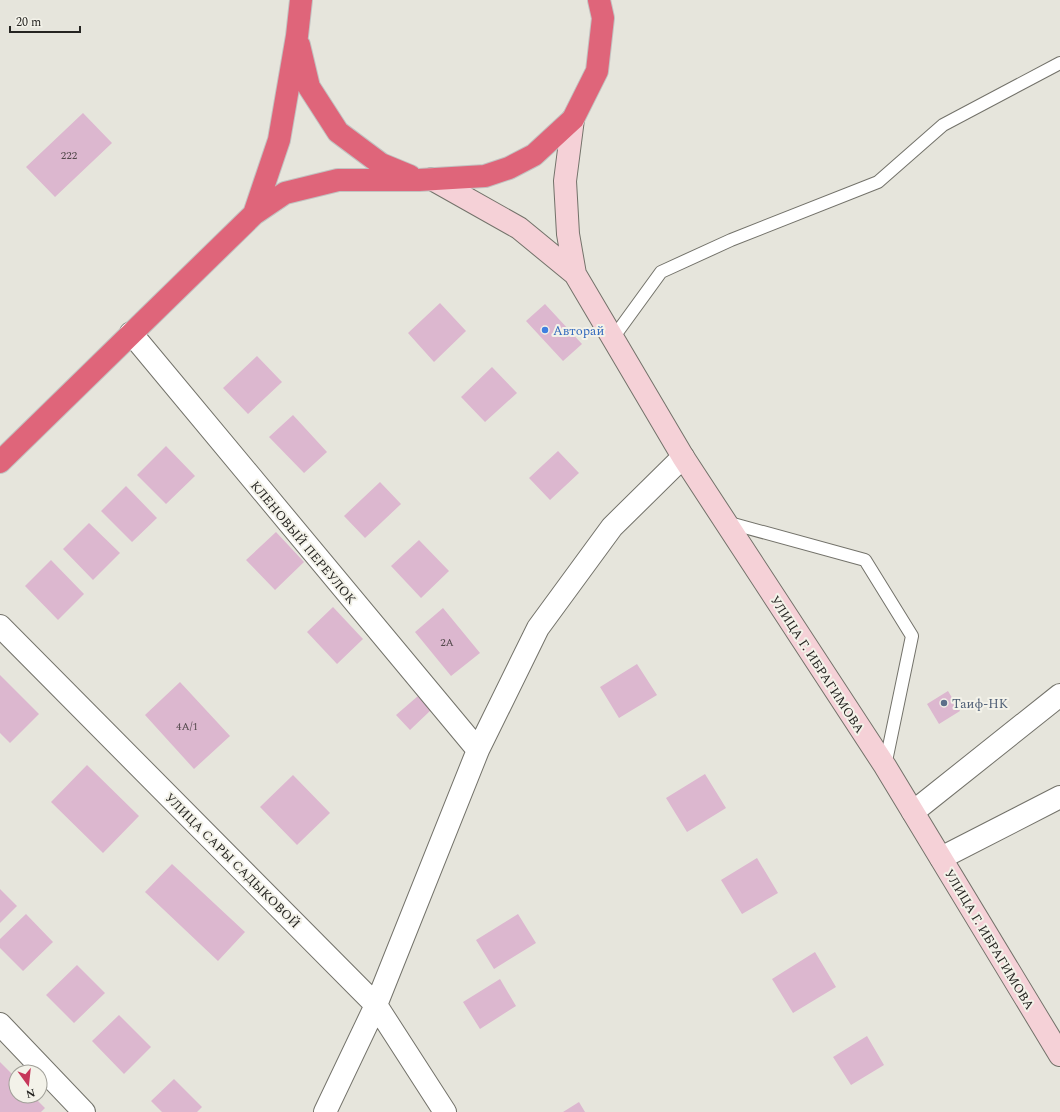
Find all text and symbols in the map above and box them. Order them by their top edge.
scale bar [10,8,80,34]
text: 20 m [16,13,41,32]
house number: 222 [61,147,78,164]
place label: Авторай [553,321,604,341]
marker: Авторай [540,325,550,335]
street label: КЛЕНОВЫЙ ПЕРЕУЛОК [245,476,362,609]
street label: УЛИЦА Г. ИБРАГИМОВА [765,592,869,738]
house number: 2А [440,634,454,651]
place label: Таиф-НК [952,694,1009,714]
marker: Таиф-НК [939,698,949,708]
house number: 4А/1 [176,718,198,735]
street label: УЛИЦА САРЫ САДЫКОВОЙ [160,788,305,933]
street label: УЛИЦА Г. ИБРАГИМОВА [939,865,1039,1014]
north arrow [8,1064,48,1104]
text: N [24,1084,37,1103]

